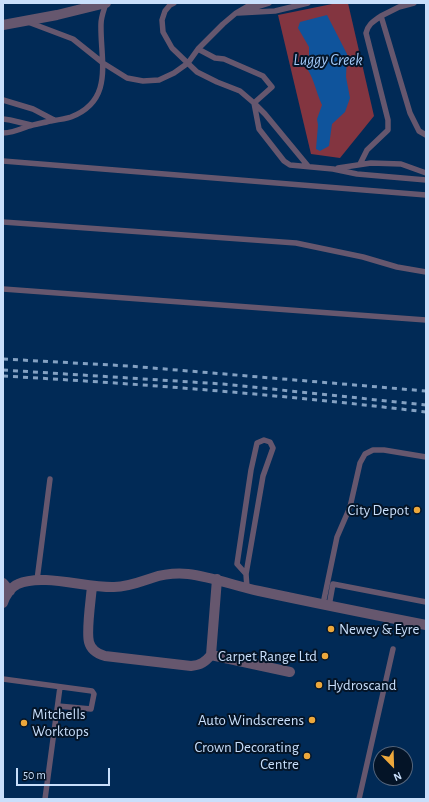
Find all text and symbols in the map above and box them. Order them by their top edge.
water label: Luggy Creek [293,50,363,70]
place label: City Depot [348,501,409,519]
marker: City Depot [412,505,422,515]
place label: Newey & Eyre [339,620,419,638]
marker: Newey & Eyre [326,624,336,634]
place label: Carpet Range Ltd [218,647,317,665]
marker: Carpet Range Ltd [320,651,330,661]
place label: Hydroscand [327,676,396,694]
marker: Hydroscand [314,680,324,690]
place label: Mitchells Worktops [32,705,89,740]
place label: Auto Windscreens [198,711,304,729]
marker: Auto Windscreens [307,715,317,725]
marker: Mitchells Worktops [19,718,29,728]
place label: Crown Decorating Centre [195,738,299,773]
north arrow [373,746,413,786]
marker: Crown Decorating Centre [302,751,312,761]
scale bar [18,760,112,786]
text: 50 m [23,769,46,781]
text: N [392,770,403,783]

